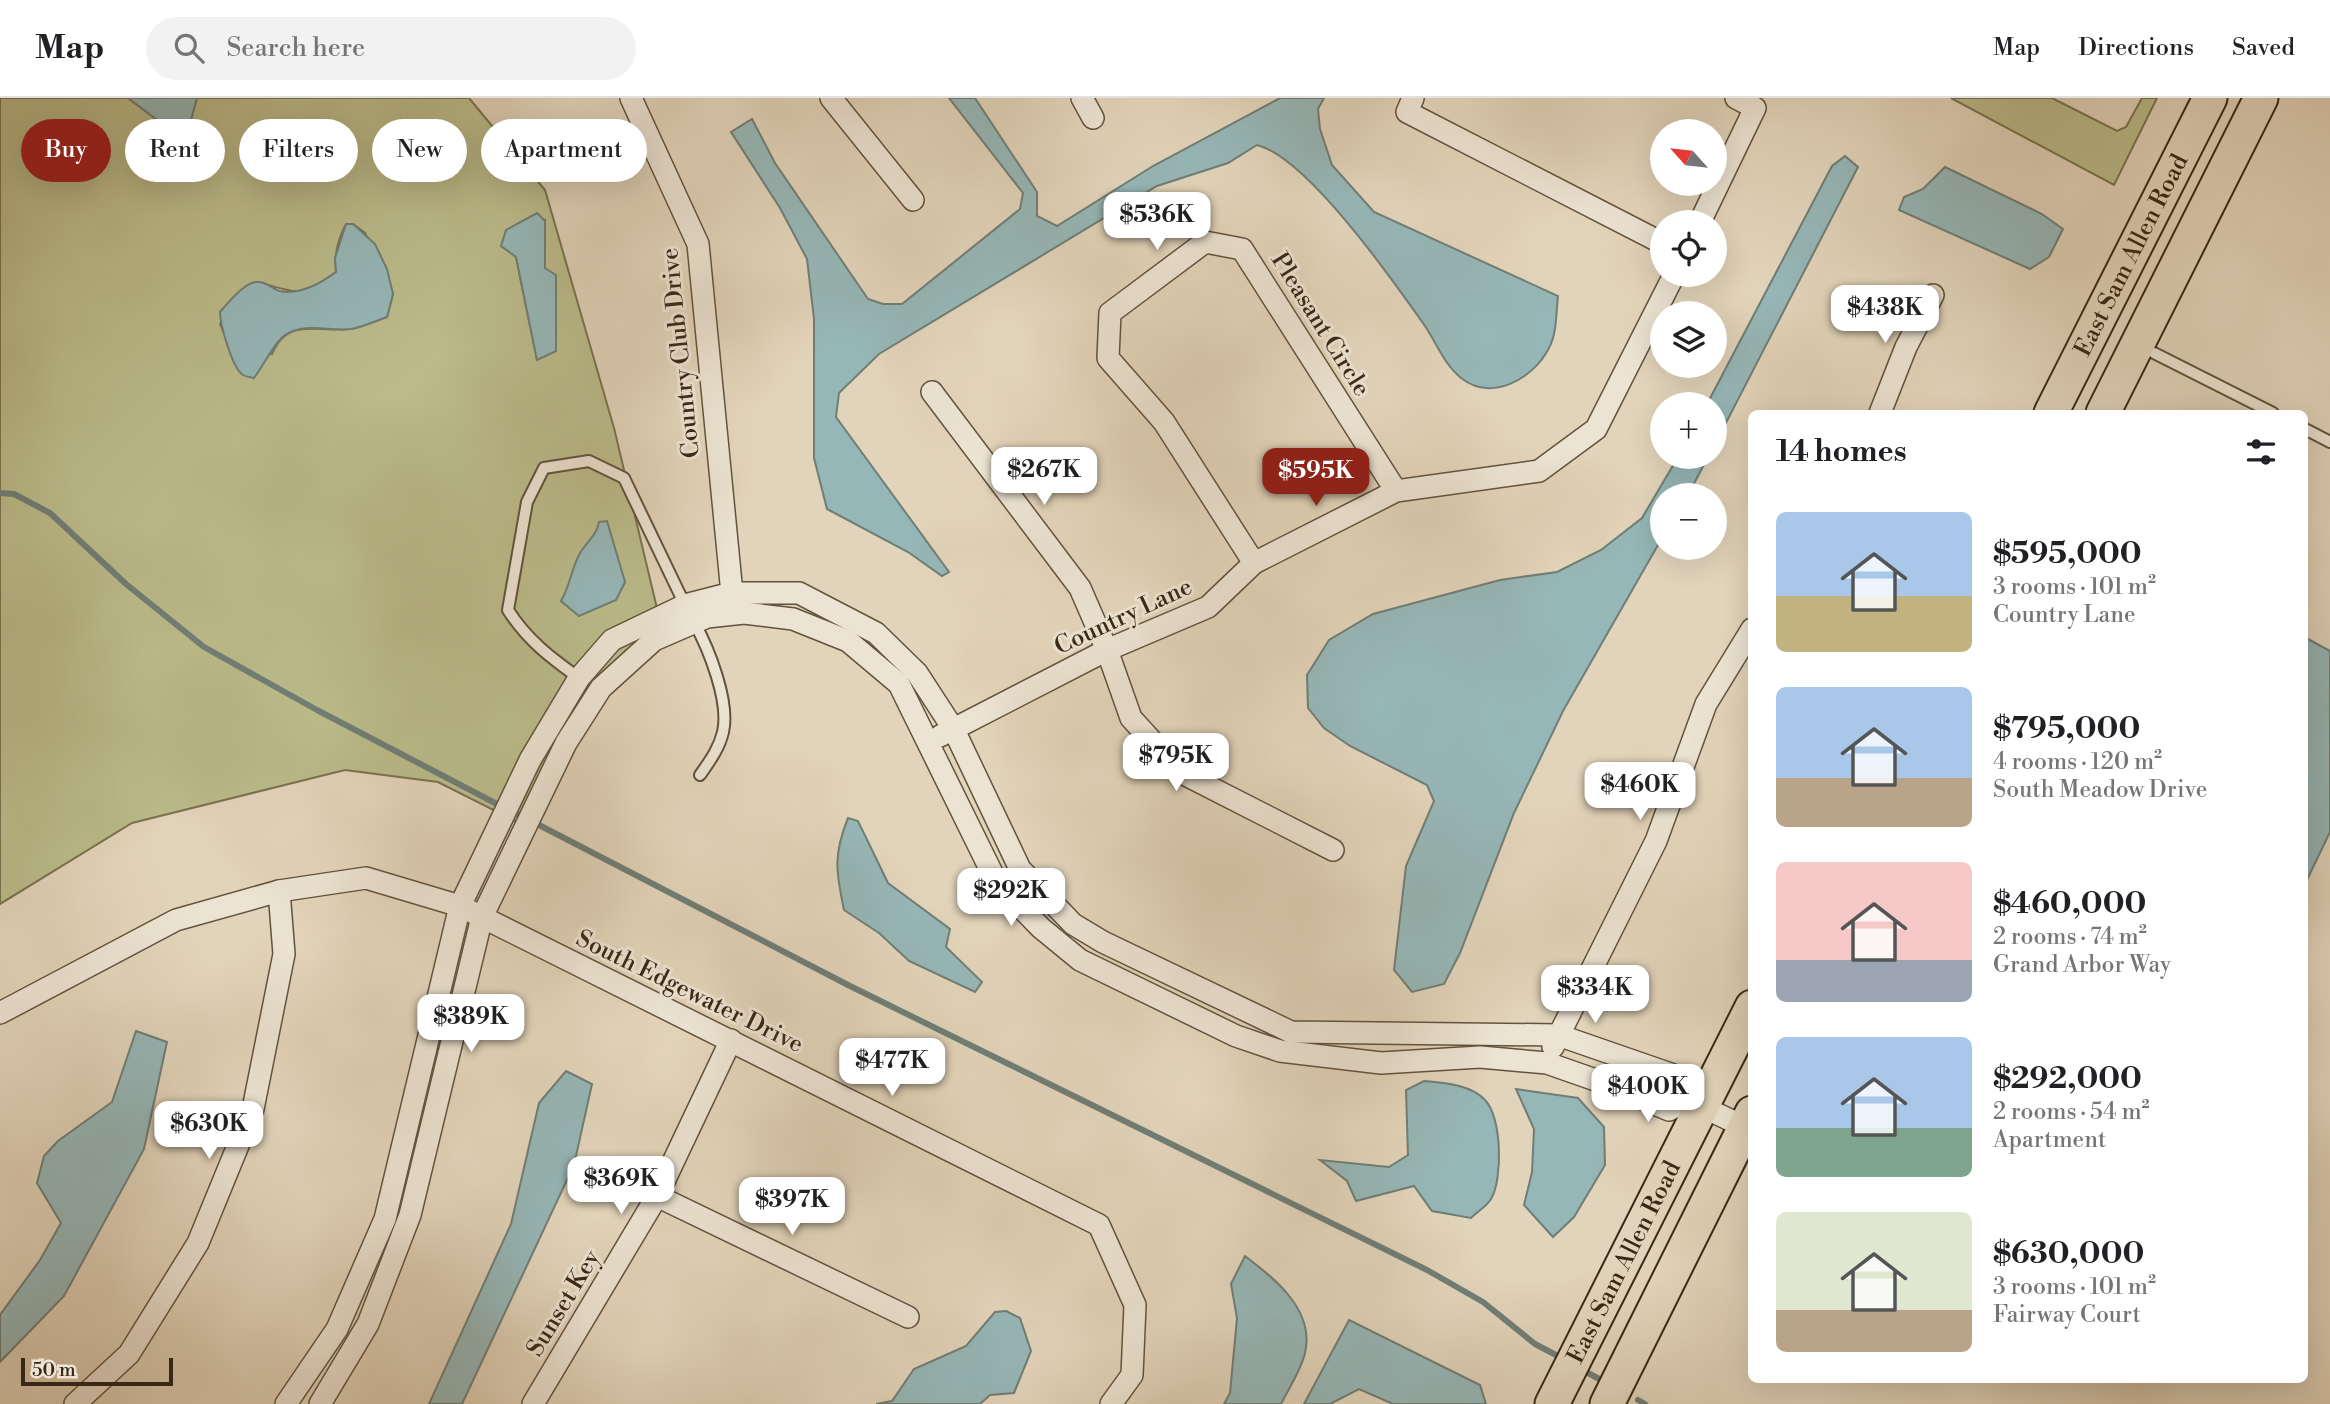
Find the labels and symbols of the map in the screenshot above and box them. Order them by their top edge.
north arrow [1650,119,1727,196]
street label: East Sam Allen Road [2068,149,2195,362]
pin: $536K [1108,192,1206,252]
street label: Country Club Drive [655,246,707,460]
street label: Pleasant Circle [1264,247,1376,402]
pin: $438K [1836,286,1934,345]
pin: $267K [995,448,1093,507]
pin: $595K [1267,448,1365,508]
street label: Country Lane [1050,572,1197,662]
pin: $795K [1127,734,1225,793]
pin: $460K [1591,762,1689,822]
pin: $292K [962,868,1060,928]
street label: South Edgewater Drive [571,924,808,1060]
pin: $334K [1546,965,1644,1025]
pin: $389K [422,995,520,1054]
pin: $477K [843,1038,941,1098]
pin: $400K [1599,1065,1697,1124]
pin: $630K [160,1102,258,1161]
pin: $369K [572,1156,670,1216]
street label: East Sam Allen Road [1561,1156,1688,1369]
pin: $397K [743,1178,841,1237]
street label: Sunset Key [520,1245,608,1362]
scale bar [21,1355,173,1387]

